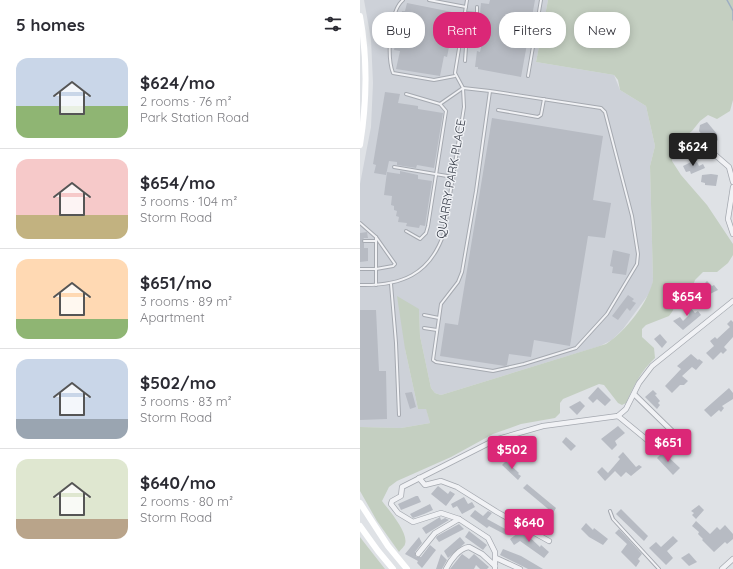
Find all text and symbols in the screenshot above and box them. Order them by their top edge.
chip: Buy [372,12,425,48]
chip: Rent [433,12,491,48]
chip: Filters [499,12,566,48]
chip: New [574,12,630,48]
icon: filters [322,13,344,35]
text: 5 homes [16,14,85,35]
text: $624/mo [140,72,215,93]
icon: home [48,74,96,122]
text: 2 rooms · 76 m² [140,93,232,109]
text: Park Station Road [140,109,249,125]
street label: QUARRY PARK PLACE [433,118,468,240]
pin: $624 [669,133,717,167]
text: $624 [678,138,708,154]
text: $654/mo [140,172,215,193]
icon: home [48,175,96,223]
text: 3 rooms · 104 m² [140,193,237,209]
text: Storm Road [140,209,212,225]
text: $651/mo [140,272,212,293]
icon: home [48,275,96,323]
pin: $654 [663,283,711,317]
text: $654 [672,288,702,304]
text: 3 rooms · 89 m² [140,293,232,309]
text: Apartment [140,309,205,325]
text: $502/mo [140,372,216,393]
icon: home [48,375,96,423]
text: 3 rooms · 83 m² [140,393,232,409]
text: Storm Road [140,409,212,425]
pin: $651 [644,429,692,463]
text: $651 [654,434,682,450]
pin: $502 [488,436,536,470]
text: $502 [497,441,527,457]
text: $640/mo [140,472,216,493]
icon: home [48,475,96,523]
text: 2 rooms · 80 m² [140,493,233,509]
text: Storm Road [140,509,212,525]
pin: $640 [505,509,553,543]
text: $640 [514,514,544,530]

